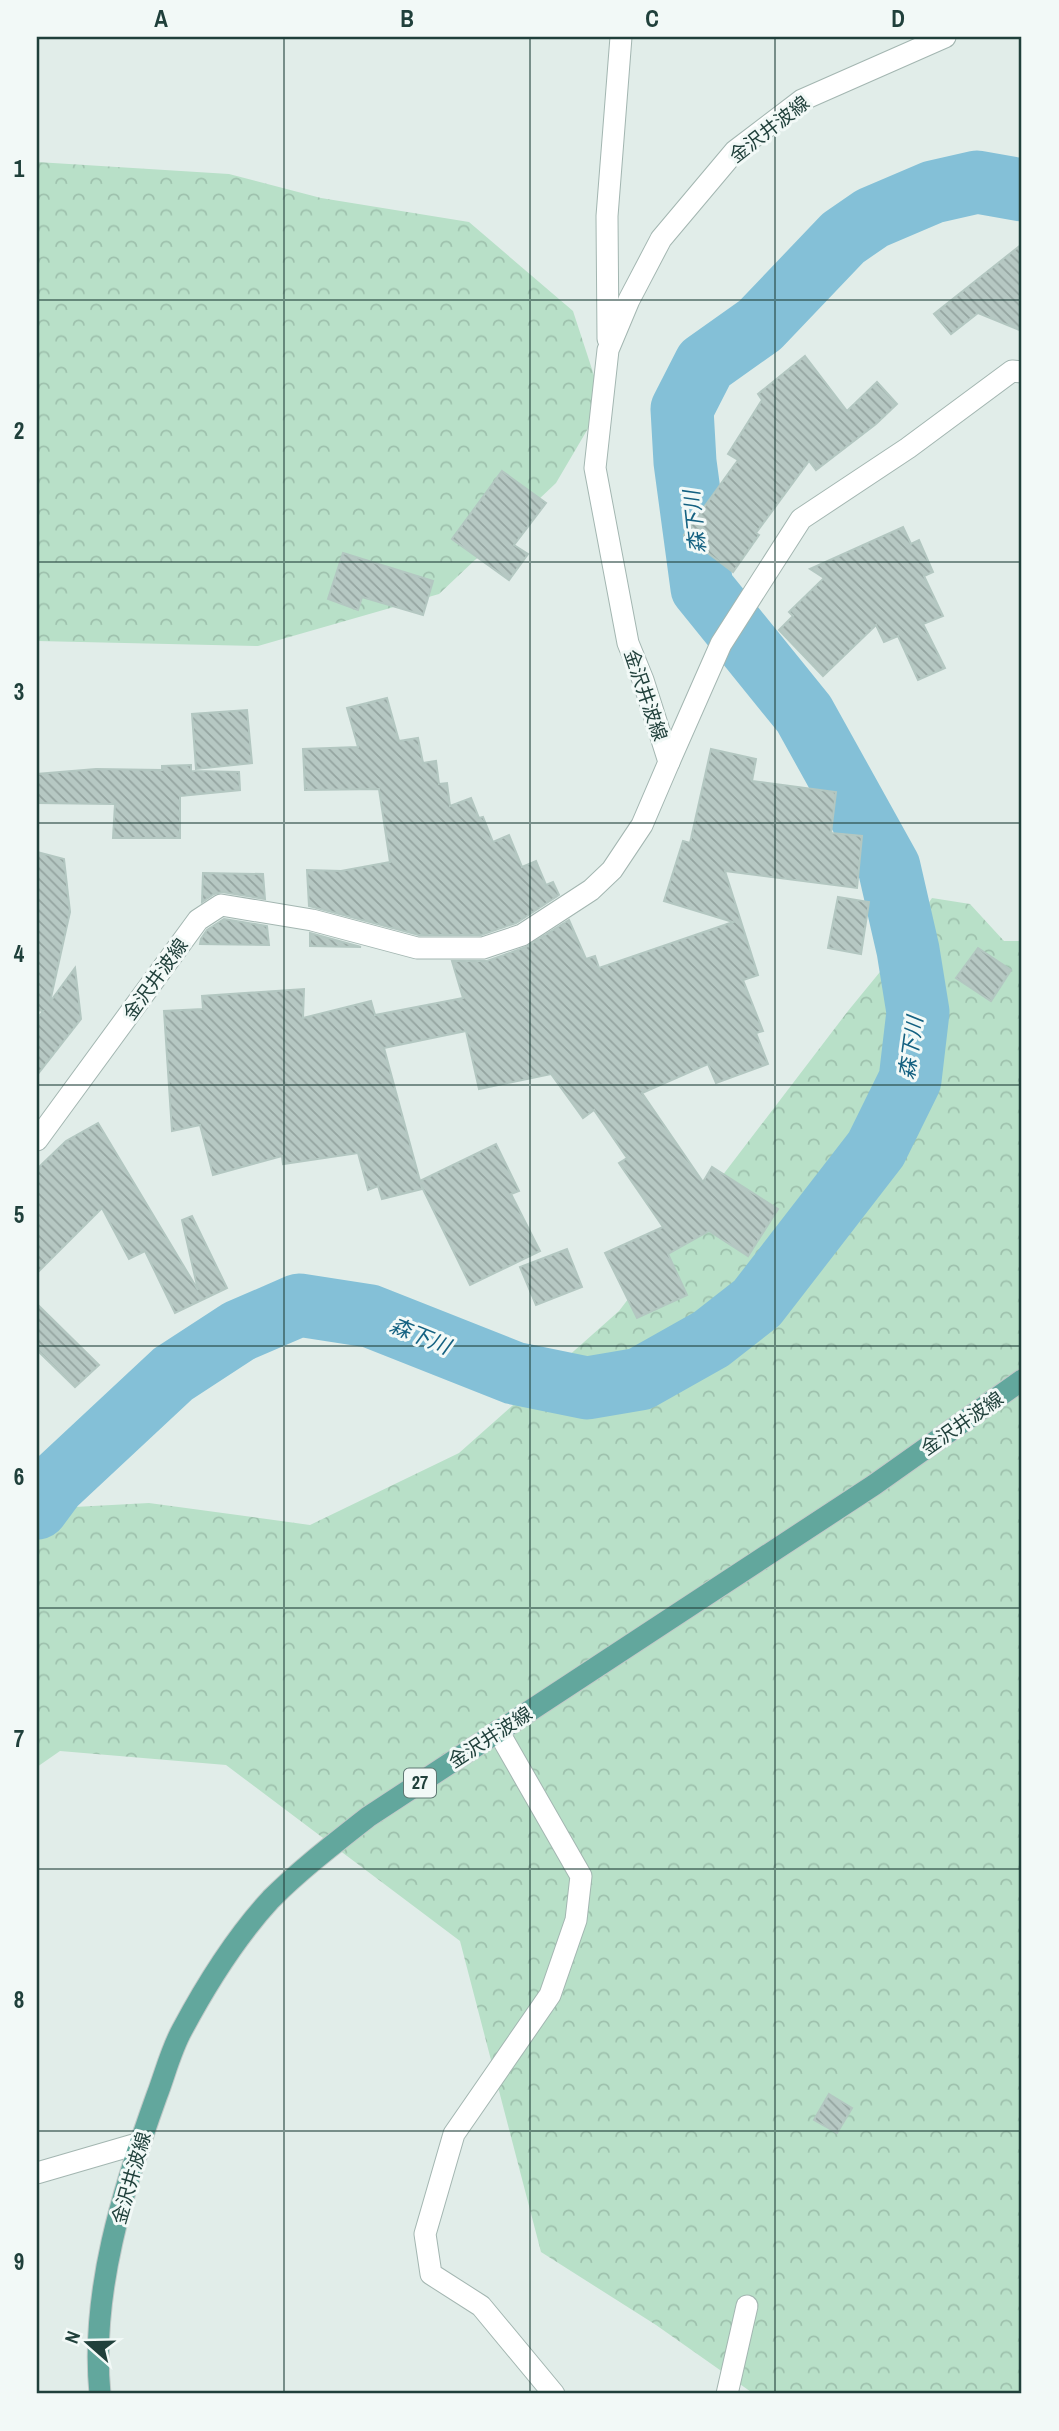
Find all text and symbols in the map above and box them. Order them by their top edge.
text: A [154,3,168,34]
text: B [400,3,414,34]
text: C [645,3,659,34]
text: D [891,3,905,34]
street label: 金沢井波線 [724,90,814,168]
text: 1 [14,153,25,184]
text: 2 [14,415,24,446]
water label: 森下川 [677,487,712,555]
street label: 金沢井波線 [618,646,674,744]
text: 3 [14,676,24,707]
street label: 金沢井波線 [117,933,193,1025]
text: 4 [14,938,25,969]
water label: 森下川 [892,1013,930,1081]
text: 5 [14,1199,24,1230]
water label: 森下川 [386,1310,457,1362]
street label: 金沢井波線 [916,1385,1008,1461]
text: 6 [14,1461,24,1492]
street label: 金沢井波線 [443,1700,537,1774]
text: 7 [14,1723,24,1754]
road number: 27 [404,1768,436,1798]
text: 8 [14,1984,24,2015]
street label: 金沢井波線 [105,2129,157,2227]
text: 9 [14,2246,24,2277]
north arrow [52,2308,122,2378]
text: N [58,2327,86,2347]

